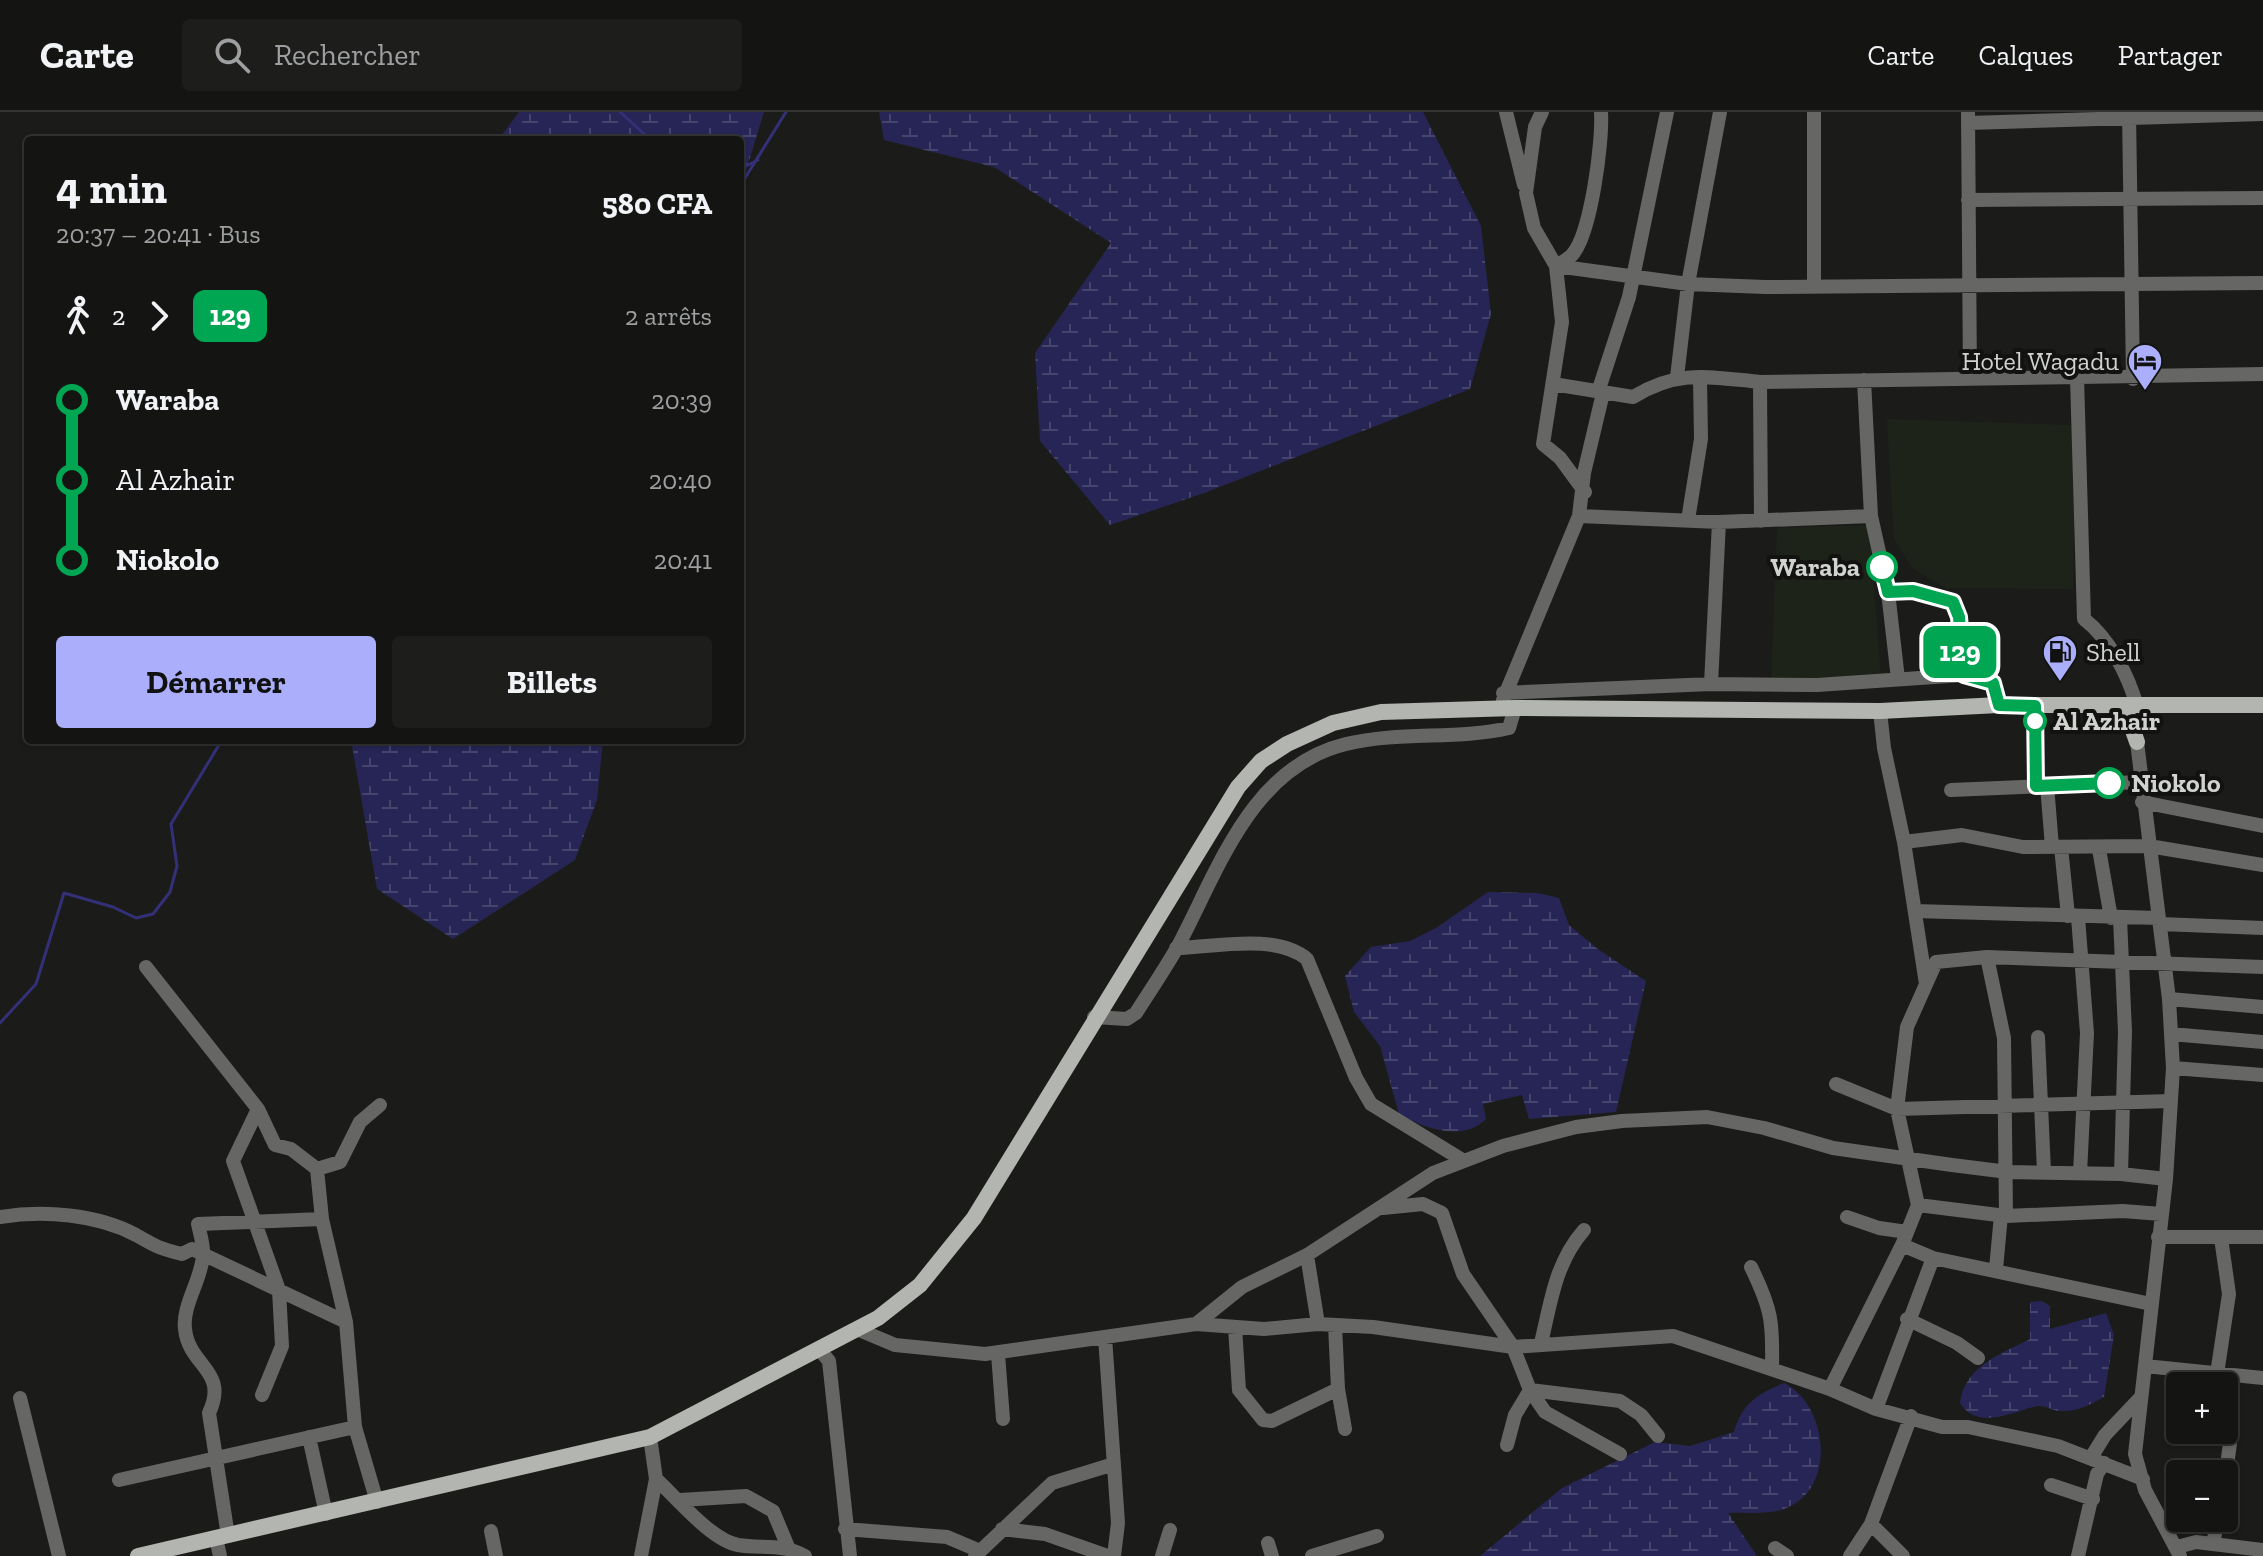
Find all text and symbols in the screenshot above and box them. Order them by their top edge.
search box [182,19,742,91]
text: Carte [40,32,134,78]
icon: search [210,33,254,77]
text: Rechercher [274,37,421,73]
text: Carte [1868,39,1934,72]
text: Calques [1978,39,2074,72]
text: Partager [2118,39,2223,72]
text: 4 min [56,161,167,214]
text: 580 CFA [602,186,712,222]
text: 20:37 – 20:41 · Bus [56,218,261,250]
icon: walk [56,294,100,338]
icon: forward [137,294,181,338]
text: 129 [209,299,251,332]
text: 2 [112,300,125,332]
text: 2 arrêts [625,300,712,332]
hotel icon: Hotel Wagadu [2126,342,2164,392]
place label: Hotel Wagadu [1961,345,2119,377]
text: Waraba [116,382,219,418]
text: 20:39 [651,384,712,416]
text: Al Azhair [116,462,235,498]
text: 20:40 [649,464,712,496]
text: Niokolo [116,542,219,578]
text: 20:41 [654,544,712,576]
place label: Waraba [1770,551,1860,583]
marker: Waraba [1867,552,1897,582]
line badge: 129 [1914,626,2006,678]
fuel station icon: Shell [2041,633,2079,683]
text: 129 [1939,635,1981,668]
button: Démarrer [56,636,376,728]
button: Billets [392,636,712,728]
place label: Shell [2086,636,2141,668]
place label: Al Azhair [2053,705,2160,737]
marker: Al Azhair [2024,710,2046,732]
place label: Niokolo [2131,767,2221,799]
marker: Niokolo [2094,768,2124,798]
map controls [2166,1372,2238,1532]
button: + [2166,1372,2238,1444]
button: − [2166,1460,2238,1532]

